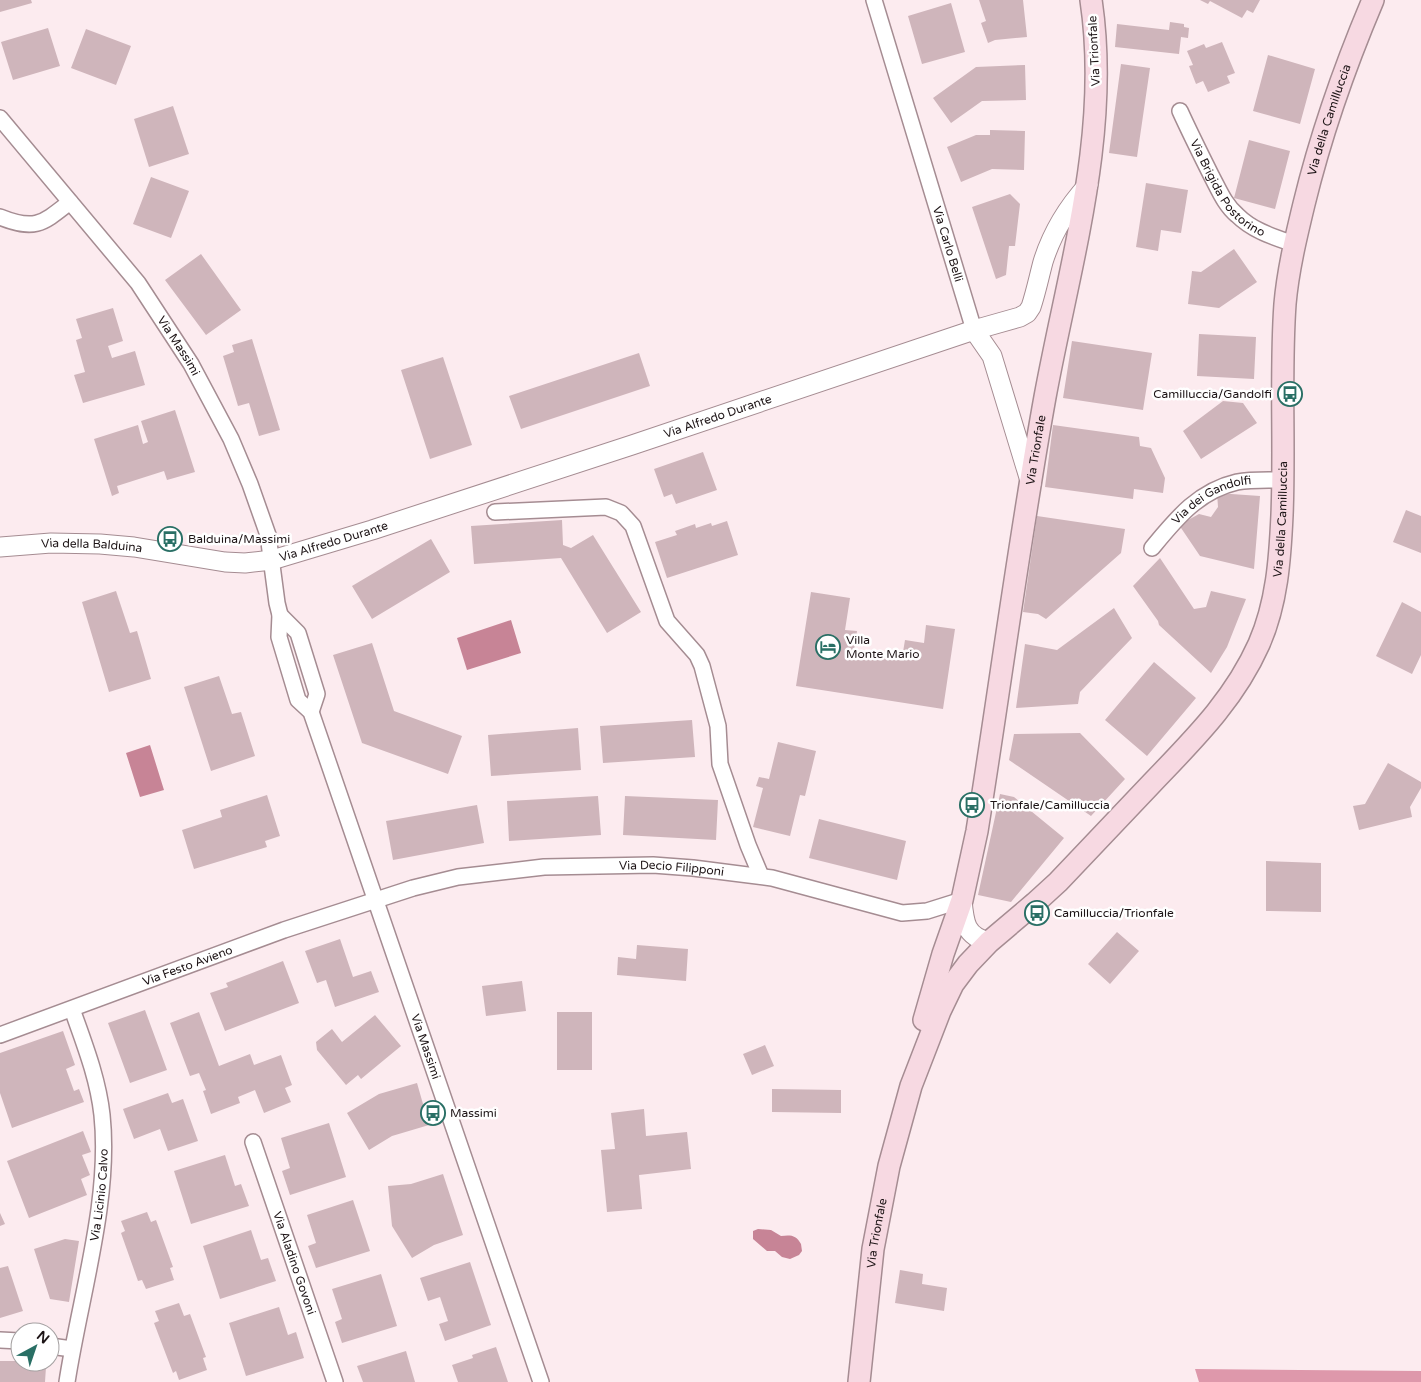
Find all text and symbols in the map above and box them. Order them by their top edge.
street label: Via Trionfale [1085,15,1103,87]
street label: Via della Camilluccia [1305,62,1354,177]
street label: Via Brigida Postorino [1187,137,1267,239]
street label: Via Carlo Belli [930,205,966,284]
street label: Via Massimi [155,313,203,378]
bus stop icon: Camilluccia/Gandolfi [1277,381,1303,407]
place label: Camilluccia/Gandolfi [1153,387,1272,401]
street label: Via Alfredo Durante [662,392,774,441]
street label: Via Trionfale [1023,414,1049,486]
street label: Via della Camilluccia [1270,461,1290,578]
street label: Via dei Gandolfi [1169,473,1252,527]
street label: Via Alfredo Durante [278,518,390,564]
bus stop icon: Balduina/Massimi [157,526,183,552]
place label: Balduina/Massimi [188,532,290,546]
street label: Via della Balduina [41,536,143,555]
place label: Villa Monte Mario [846,633,920,661]
hotel icon: Villa Monte Mario [815,634,841,660]
bus stop icon: Trionfale/Camilluccia [959,792,985,818]
place label: Trionfale/Camilluccia [990,798,1110,812]
street label: Via Decio Filipponi [619,858,725,879]
bus stop icon: Camilluccia/Trionfale [1024,900,1050,926]
place label: Camilluccia/Trionfale [1054,906,1174,920]
street label: Via Festo Avieno [141,943,234,989]
street label: Via Massimi [408,1012,443,1081]
bus stop icon: Massimi [420,1100,446,1126]
place label: Massimi [450,1106,497,1120]
street label: Via Licinio Calvo [87,1149,111,1242]
street label: Via Trionfale [864,1197,890,1269]
street label: Via Aladino Govoni [270,1210,319,1317]
north arrow [10,1322,60,1372]
text: N [33,1327,53,1348]

